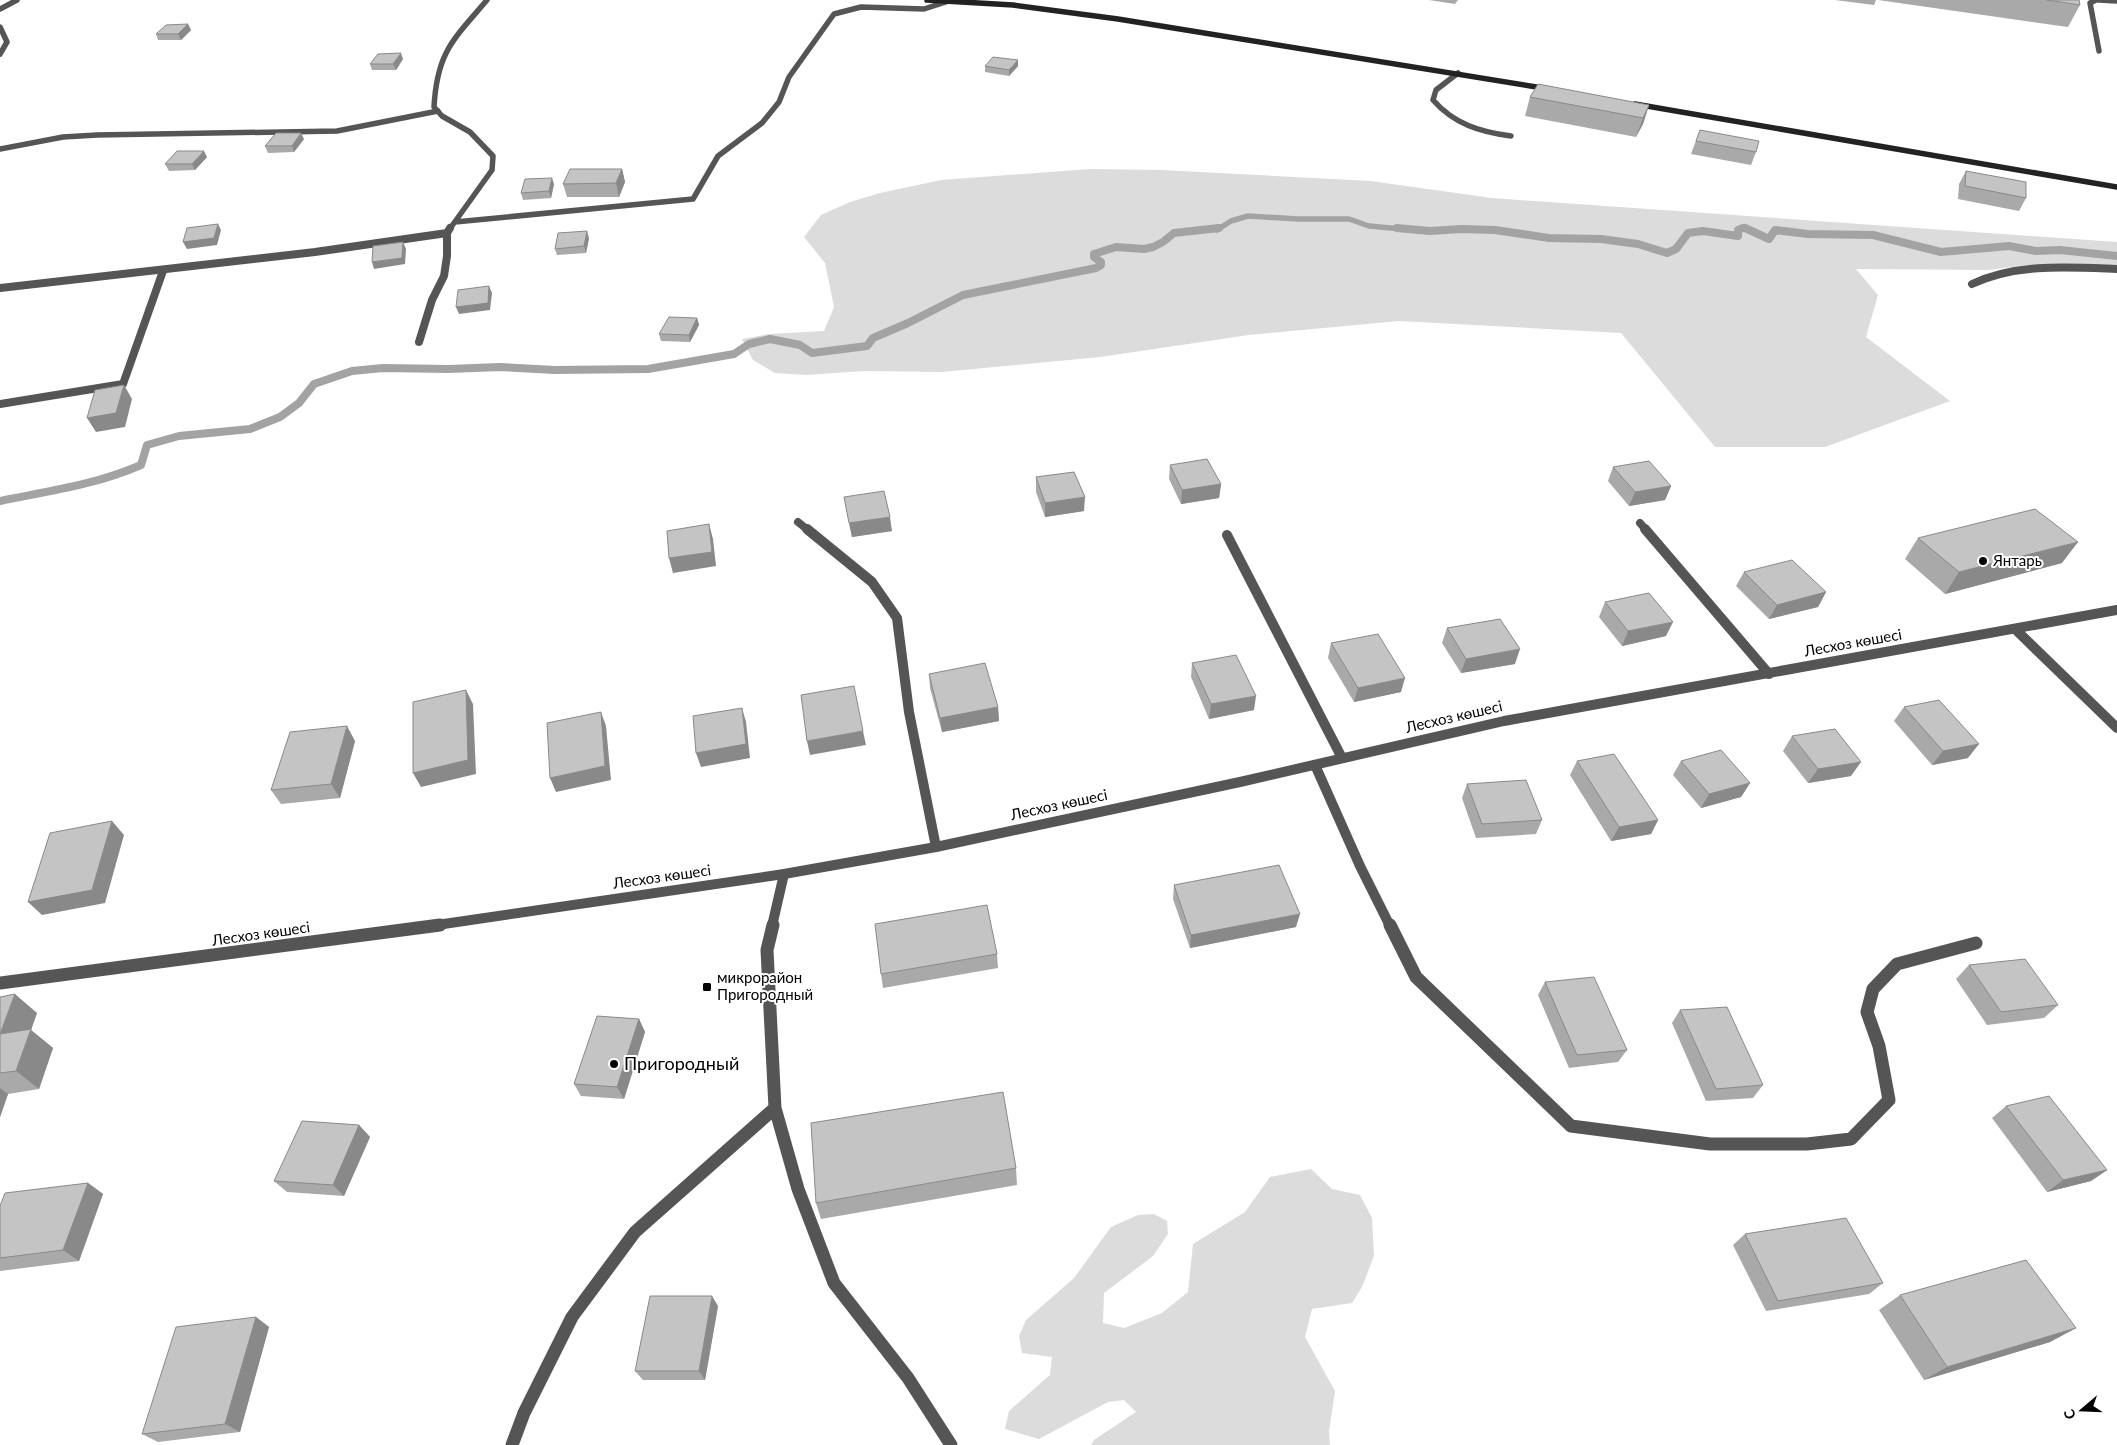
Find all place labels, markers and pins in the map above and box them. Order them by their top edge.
place label: Янтарь [1992,551,2042,569]
marker: Янтарь [1977,555,1989,567]
place label: микрорайон Пригородный [717,968,813,1003]
marker: микрорайон Пригородный [701,981,713,993]
place label: Пригородный [624,1052,739,1074]
marker: Пригородный [608,1058,620,1070]

